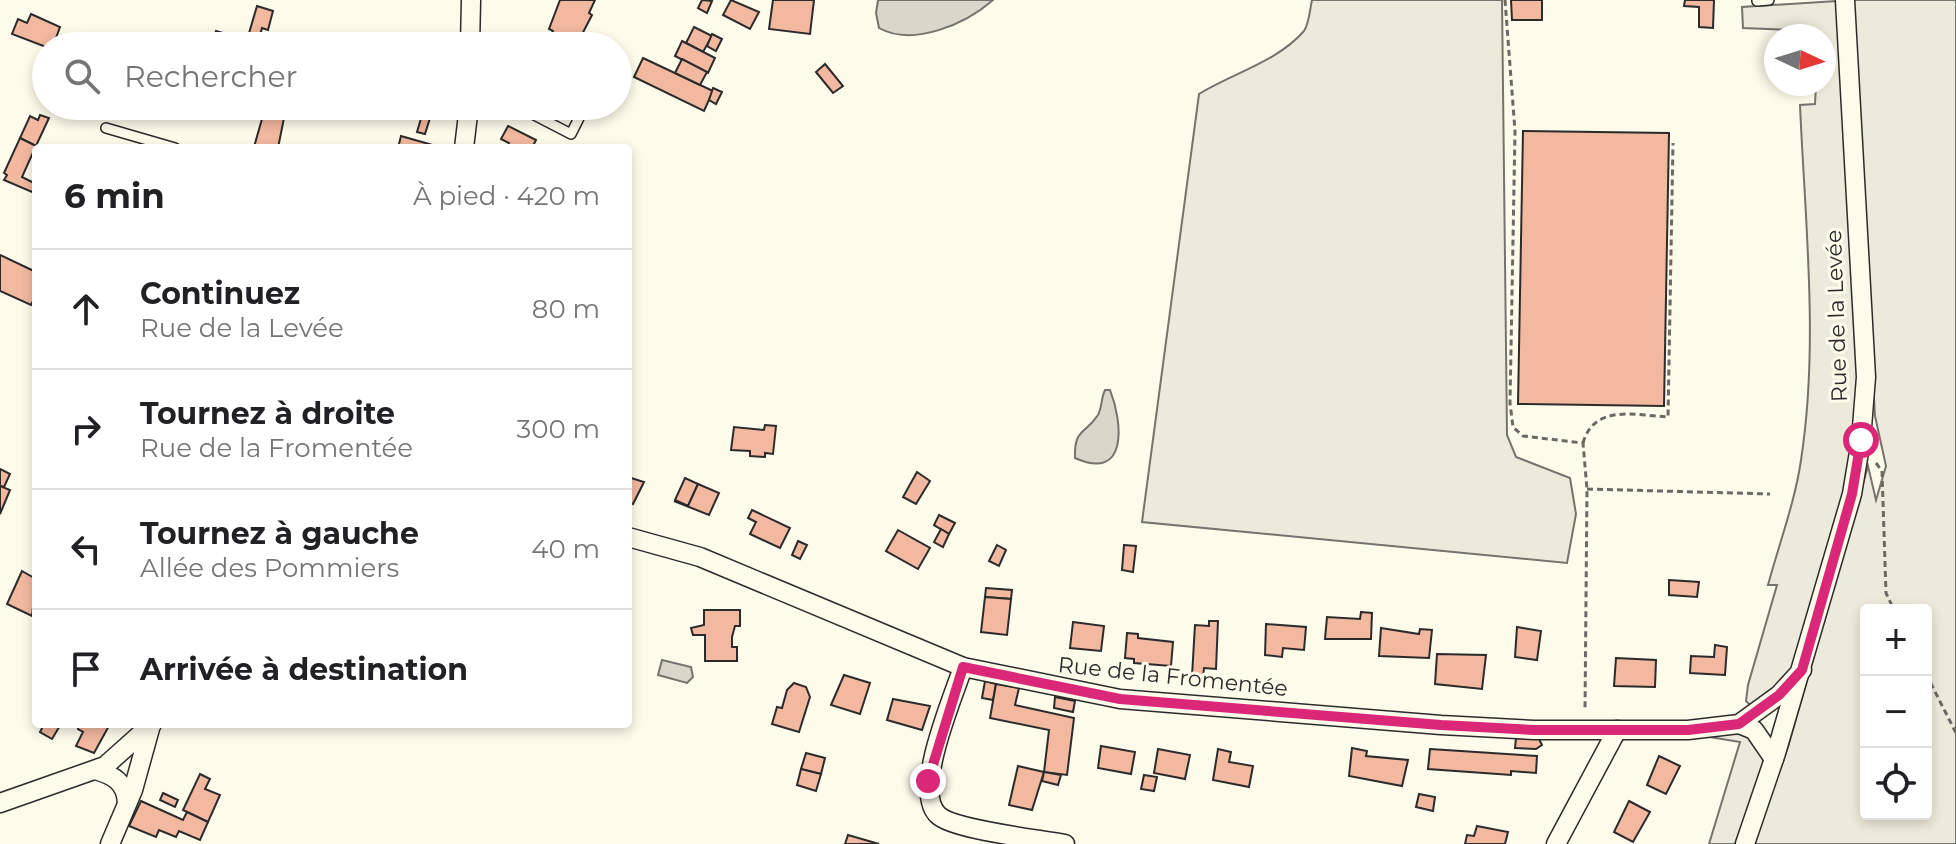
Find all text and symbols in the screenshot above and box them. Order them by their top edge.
north arrow [1764,24,1836,96]
search box [32,32,632,120]
icon: search [60,54,104,98]
text: Rechercher [124,58,298,95]
text: 6 min [64,175,165,217]
text: À pied · 420 m [413,180,600,212]
street label: Rue de la Levée [1820,229,1853,403]
text: Continuez [140,275,300,312]
icon: ahead [64,287,108,331]
text: 80 m [532,293,600,325]
text: Rue de la Levée [140,312,344,344]
text: Tournez à droite [140,395,395,432]
icon: right [64,407,108,451]
text: 300 m [517,413,600,445]
route start [1843,422,1879,458]
text: Rue de la Fromentée [140,432,413,464]
text: Tournez à gauche [140,515,419,552]
icon: left [64,527,108,571]
text: 40 m [531,533,600,565]
text: Allée des Pommiers [140,552,399,584]
map controls [1860,604,1932,820]
button: + [1860,604,1932,676]
icon: arrive [64,647,108,691]
text: Arrivée à destination [140,651,468,688]
street label: Rue de la Fromentée [1057,651,1289,702]
button: − [1860,676,1932,748]
button: locate [1860,748,1932,820]
route end [910,763,946,799]

